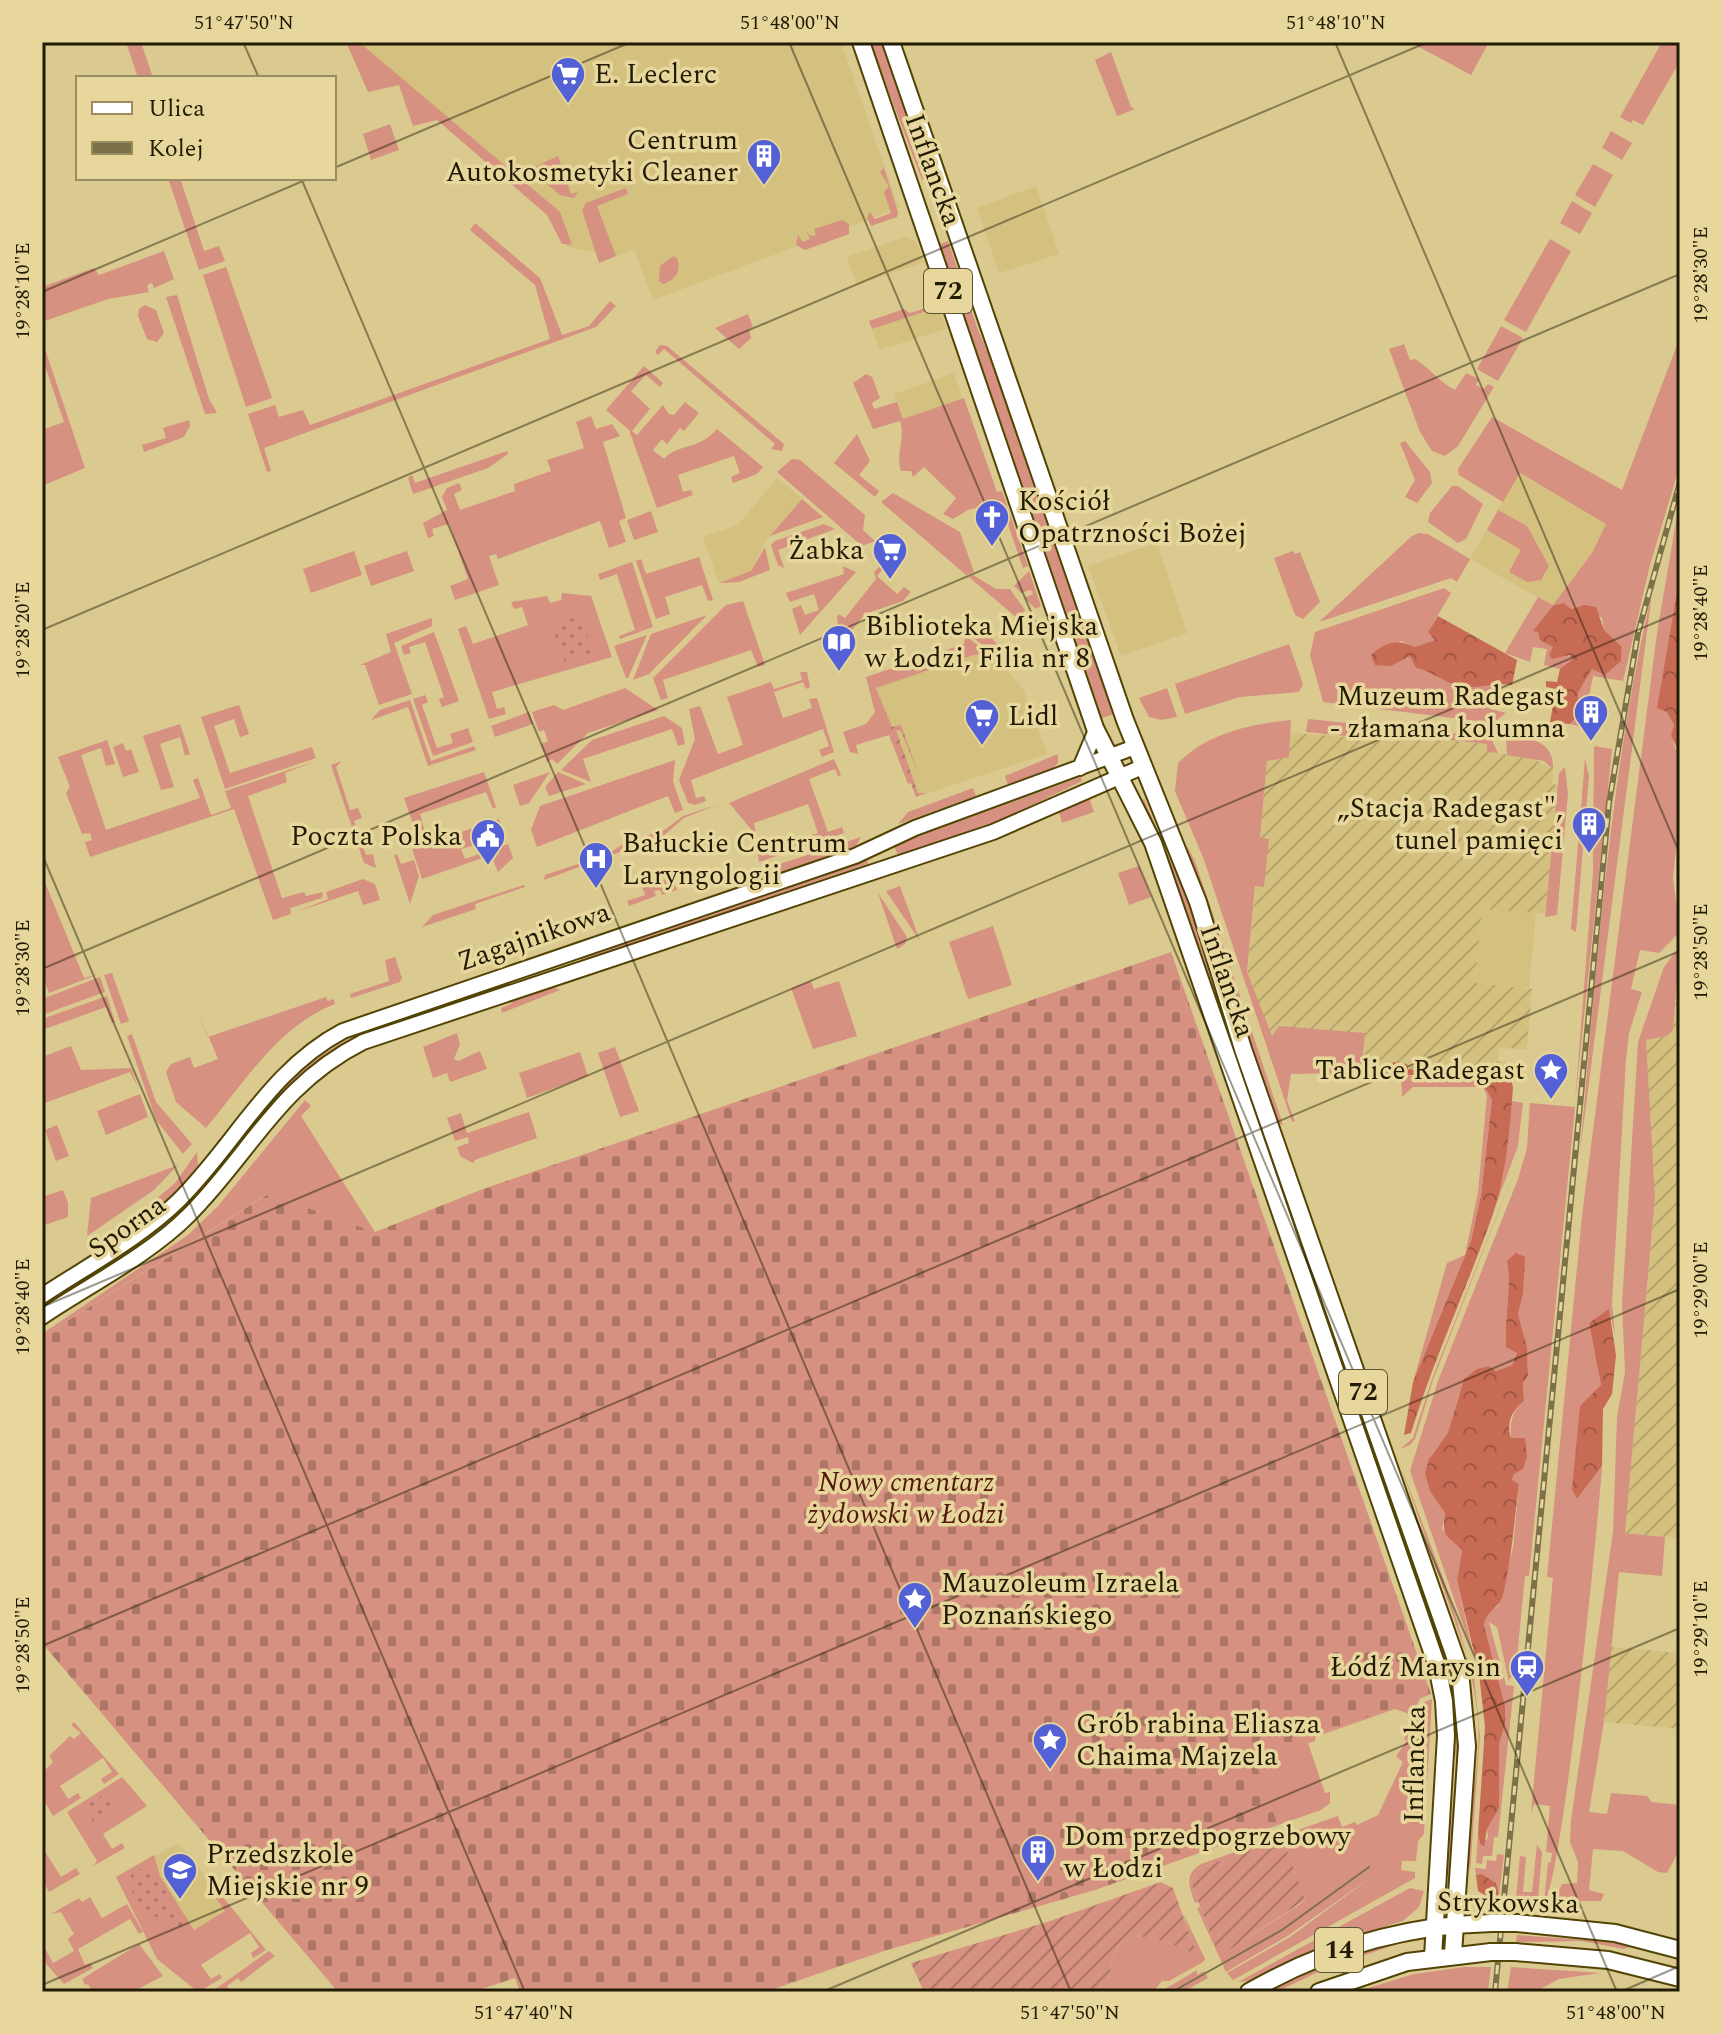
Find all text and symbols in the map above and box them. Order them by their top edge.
text: 51°47'50"N [194,8,294,38]
text: 51°48'00"N [740,8,840,38]
text: 51°48'10"N [1286,8,1386,38]
place label: E. Leclerc [594,53,717,96]
supermarket icon: E. Leclerc [549,55,587,105]
legend [76,76,336,180]
text: Ulica [148,91,205,127]
street label: Inflancka [893,108,973,233]
place label: Centrum Autokosmetyki Cleaner [446,119,738,194]
text: Kolej [148,131,204,167]
building icon: Centrum Autokosmetyki Cleaner [745,137,783,187]
text: 19°28'30"E [1686,226,1716,324]
text: 19°28'10"E [8,242,38,340]
road number: 72 [924,269,972,313]
place label: Kościół Opatrzności Bożej [1018,480,1247,555]
church icon: Kościół Opatrzności Bożej [973,498,1011,548]
place label: Żabka [788,529,864,572]
supermarket icon: Żabka [871,531,909,581]
text: 19°28'40"E [1686,564,1716,662]
text: 19°28'20"E [8,581,38,679]
place label: Biblioteka Miejska w Łodzi, Filia nr 8 [864,605,1099,680]
library icon: Biblioteka Miejska w Łodzi, Filia nr 8 [820,623,858,673]
place label: Muzeum Radegast - złamana kolumna [1330,675,1565,750]
building icon: Muzeum Radegast - złamana kolumna [1572,693,1610,743]
place label: Lidl [1008,695,1058,738]
supermarket icon: Lidl [963,697,1001,747]
place label: „Stacja Radegast", tunel pamięci [1337,787,1563,862]
building icon: „Stacja Radegast", tunel pamięci [1570,805,1608,855]
place label: Poczta Polska [290,815,462,858]
public building icon: Poczta Polska [469,817,507,867]
place label: Bałuckie Centrum Laryngologii [622,822,847,897]
hospital icon: Bałuckie Centrum Laryngologii [577,840,615,890]
street label: Zagajnikowa [452,891,616,983]
text: 19°28'50"E [1686,903,1716,1001]
text: 19°28'30"E [8,919,38,1017]
street label: Inflancka [1188,919,1267,1044]
place label: Tablice Radegast [1315,1049,1525,1092]
place icon: Tablice Radegast [1532,1051,1570,1101]
street label: Sporna [79,1184,175,1270]
text: 19°29'00"E [1686,1241,1716,1339]
text: 19°28'40"E [8,1258,38,1356]
road number: 72 [1339,1370,1387,1414]
park label: Nowy cmentarz żydowski w Łodzi [807,1461,1005,1536]
place label: Mauzoleum Izraela Poznańskiego [941,1562,1179,1637]
place icon: Mauzoleum Izraela Poznańskiego [896,1580,934,1630]
text: 19°29'10"E [1686,1580,1716,1678]
text: 19°28'50"E [8,1596,38,1694]
place label: Łódź Marysin [1330,1646,1501,1689]
station icon: Łódź Marysin [1508,1648,1546,1698]
place label: Grób rabina Eliasza Chaima Majzela [1076,1703,1321,1778]
street label: Inflancka [1392,1705,1438,1823]
place icon: Grób rabina Eliasza Chaima Majzela [1031,1721,1069,1771]
place label: Dom przedpogrzebowy w Łodzi [1063,1815,1352,1890]
place label: Przedszkole Miejskie nr 9 [206,1833,369,1908]
building icon: Dom przedpogrzebowy w Łodzi [1019,1833,1057,1883]
school or university icon: Przedszkole Miejskie nr 9 [161,1851,199,1901]
street label: Strykowska [1437,1880,1580,1926]
road number: 14 [1315,1928,1363,1972]
text: 51°47'40"N [474,1998,574,2028]
text: 51°47'50"N [1020,1998,1120,2028]
text: 51°48'00"N [1566,1998,1666,2028]

